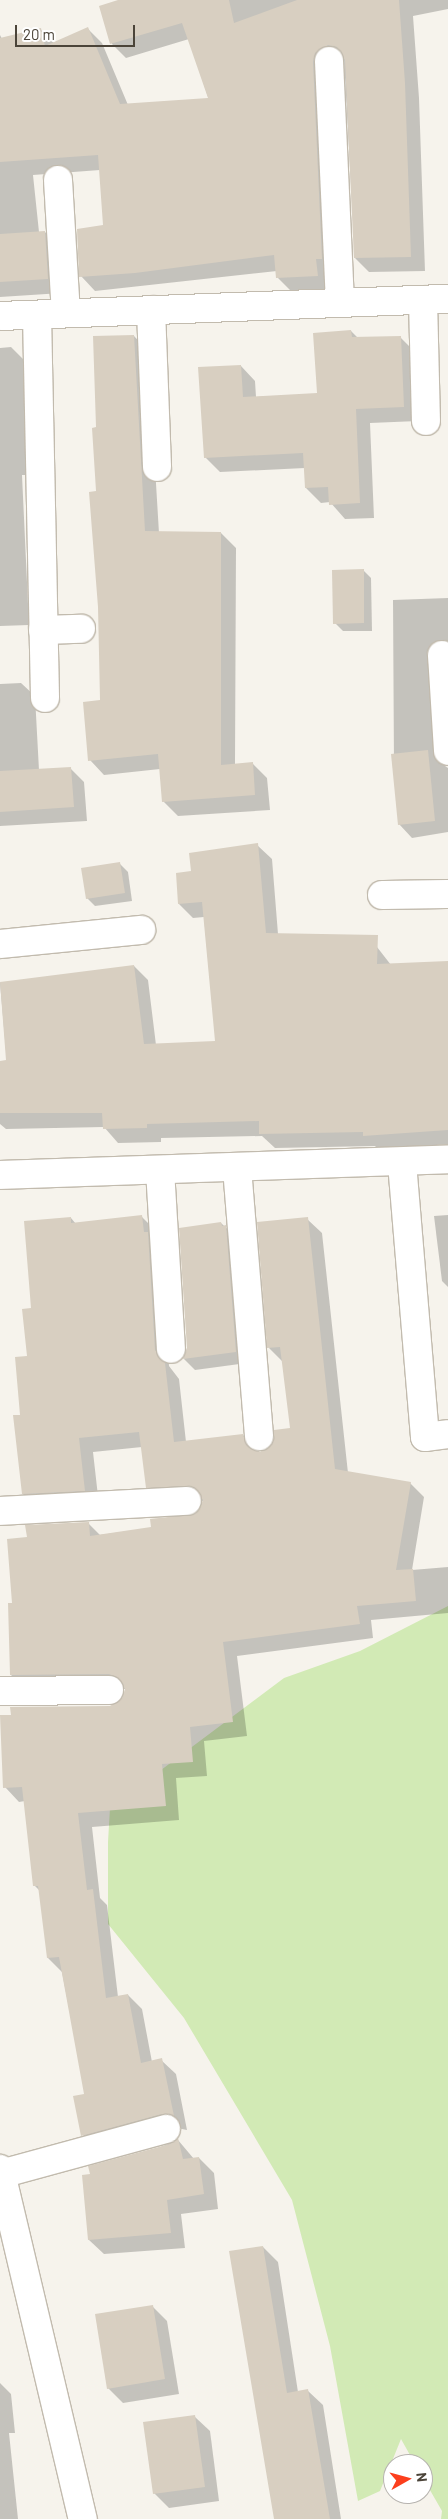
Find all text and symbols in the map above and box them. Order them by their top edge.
scale bar [18,15,138,47]
text: 20 m [23,25,55,43]
north arrow [383,2454,433,2504]
text: N [413,2472,431,2483]

